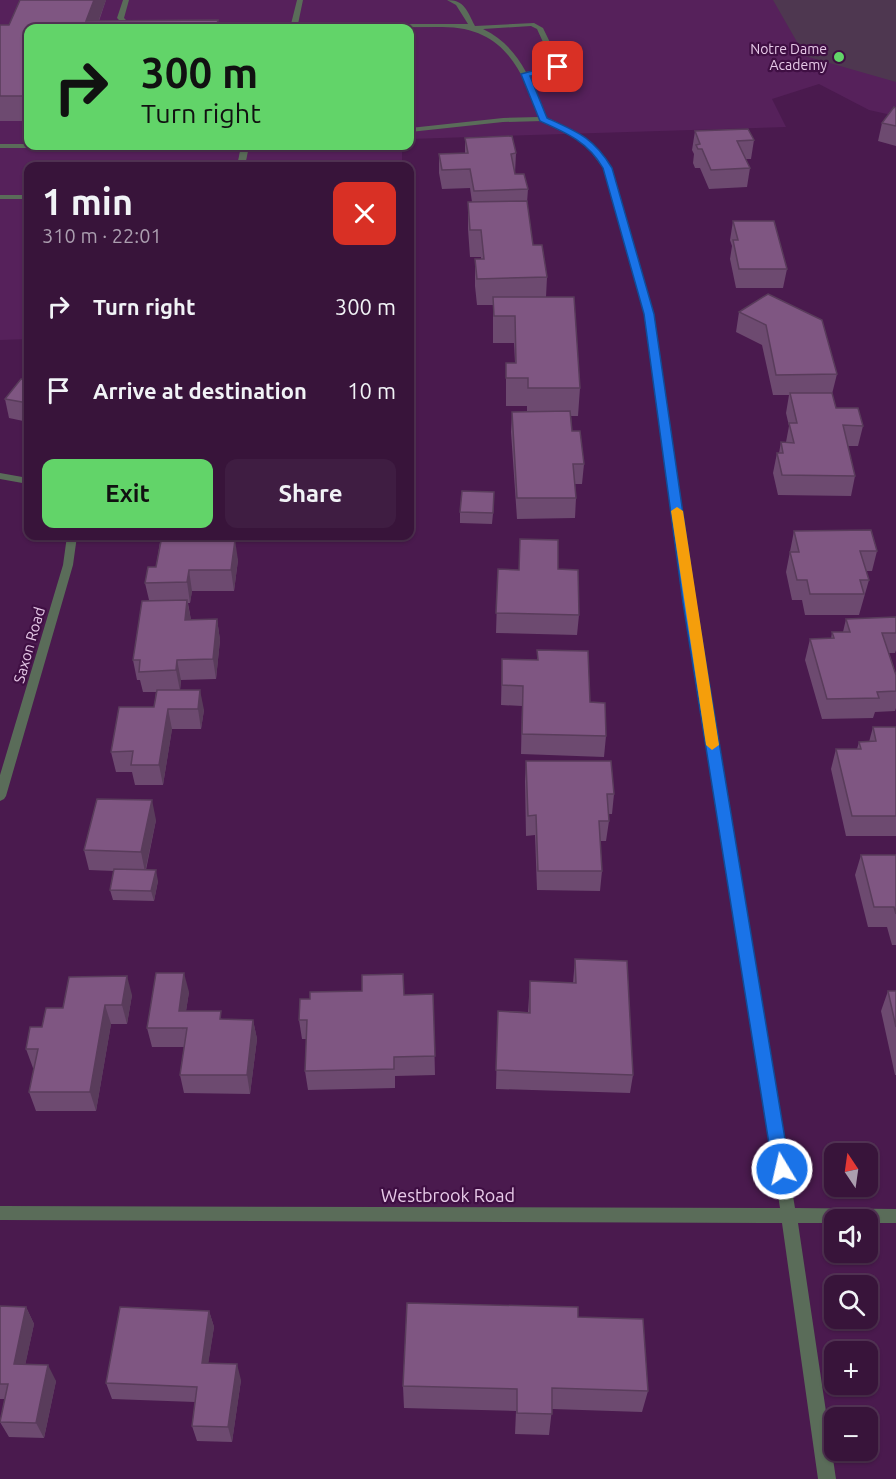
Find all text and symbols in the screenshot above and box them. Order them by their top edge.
pin [532,41,583,92]
place label: Notre Dame Academy [750,41,827,73]
icon: right [42,48,120,126]
text: 300 m [141,49,258,96]
icon: arrive [541,50,574,83]
marker: Notre Dame Academy [832,50,846,64]
text: Turn right [141,98,261,128]
text: 1 min [42,181,133,222]
button: close [333,182,396,245]
text: 310 m · 22:01 [42,224,162,247]
icon: right [42,290,75,323]
text: Turn right [93,294,195,319]
text: 300 m [335,294,396,319]
icon: arrive [42,374,75,407]
text: Arrive at destination [93,378,307,403]
text: 10 m [347,378,396,403]
button: Exit [42,459,213,528]
button: Share [225,459,396,528]
street label: Saxon Road [10,605,48,685]
position arrow [750,1137,814,1201]
north arrow [824,1143,878,1197]
map controls [824,1143,878,1461]
street label: Westbrook Road [381,1185,515,1205]
button: sound [824,1209,878,1263]
button: search [824,1275,878,1329]
button: + [824,1341,878,1395]
button: − [824,1407,878,1461]

